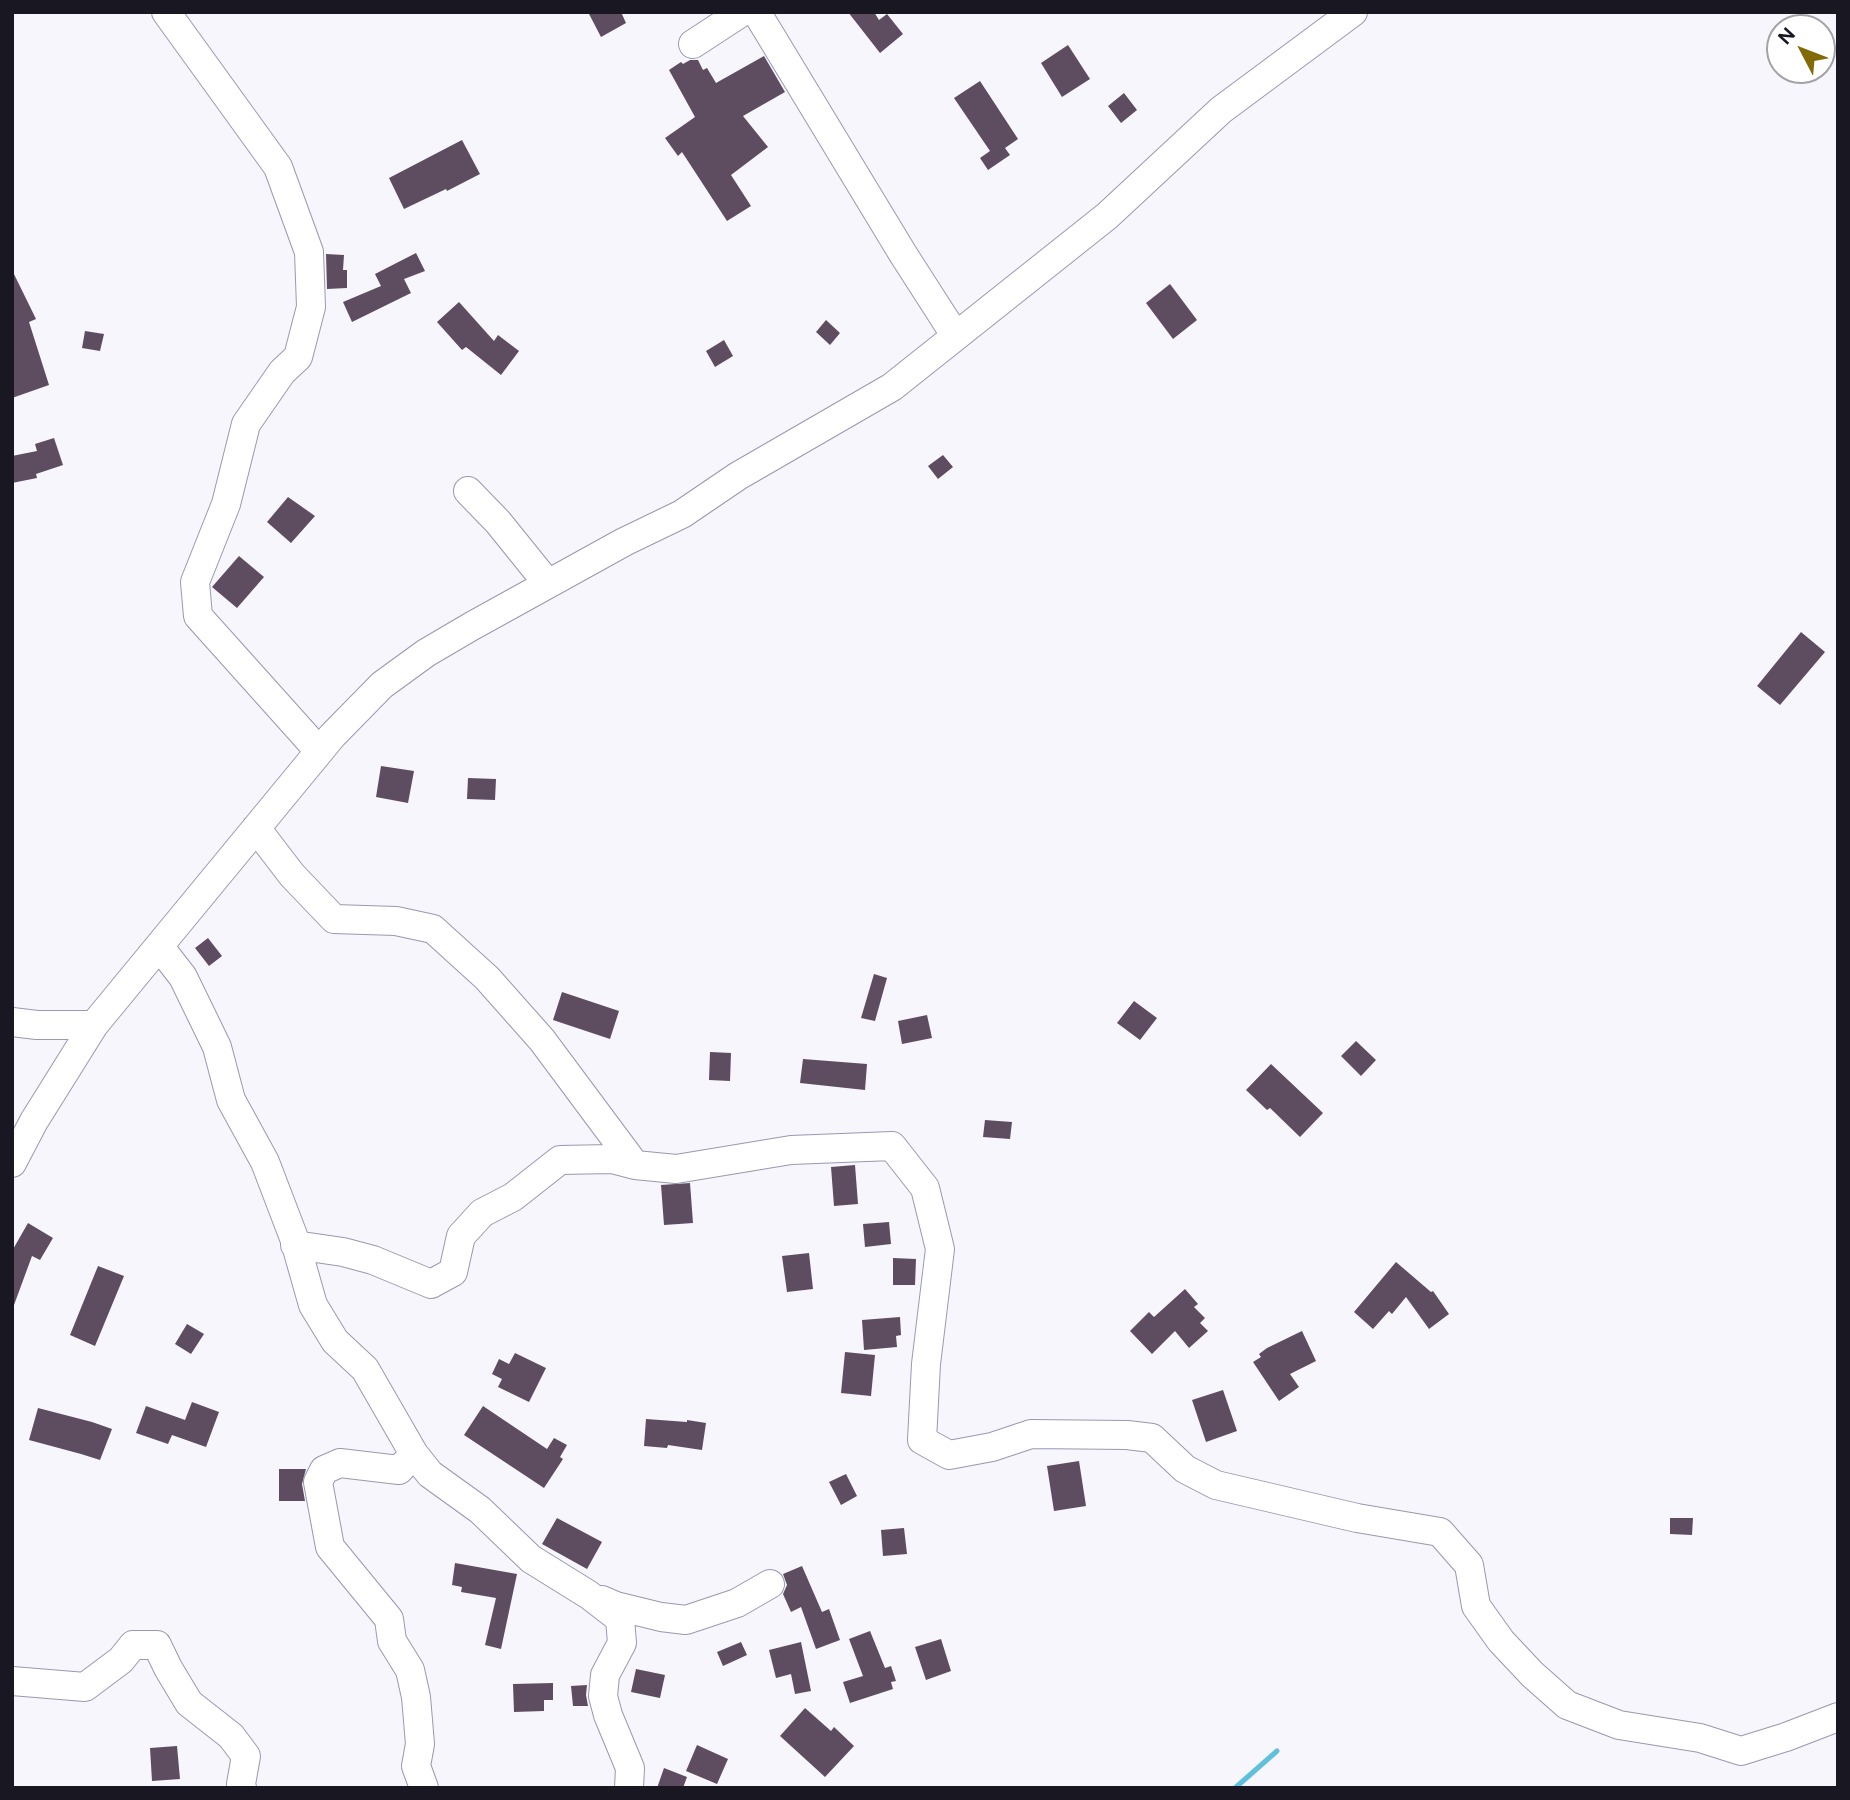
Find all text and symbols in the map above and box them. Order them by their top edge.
north arrow [1766,14,1836,84]
text: N [1773,23,1800,49]

